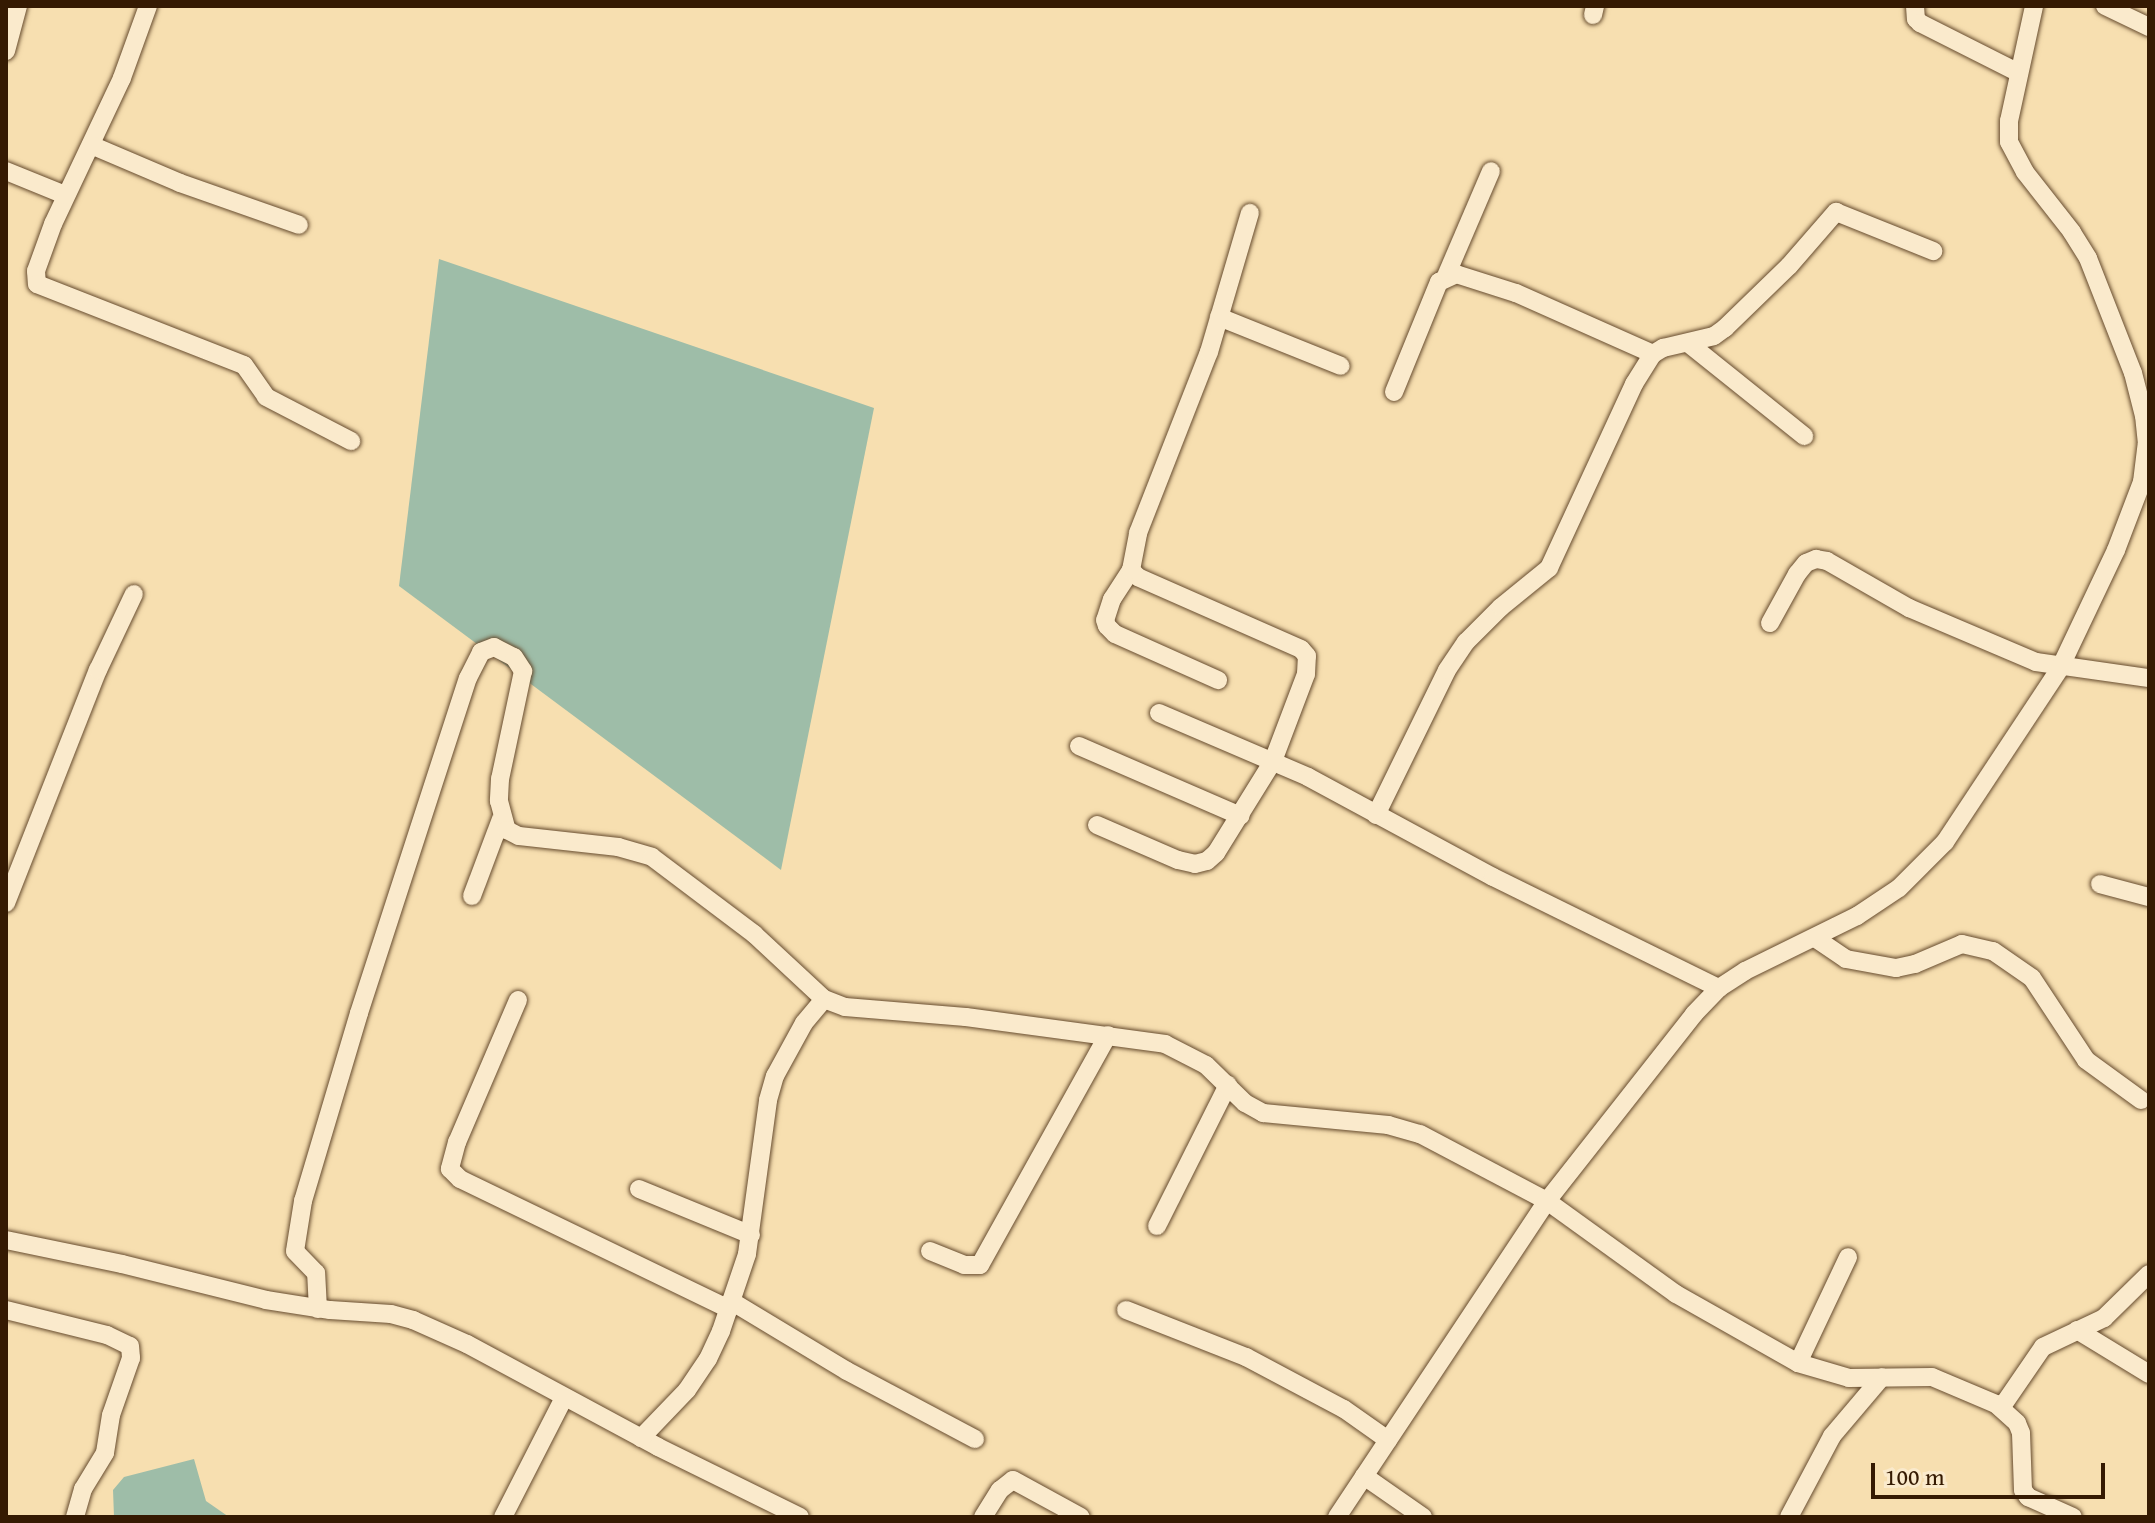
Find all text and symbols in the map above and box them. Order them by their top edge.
scale bar [1875,1447,2109,1497]
text: 100 m [1885,1459,1945,1494]

